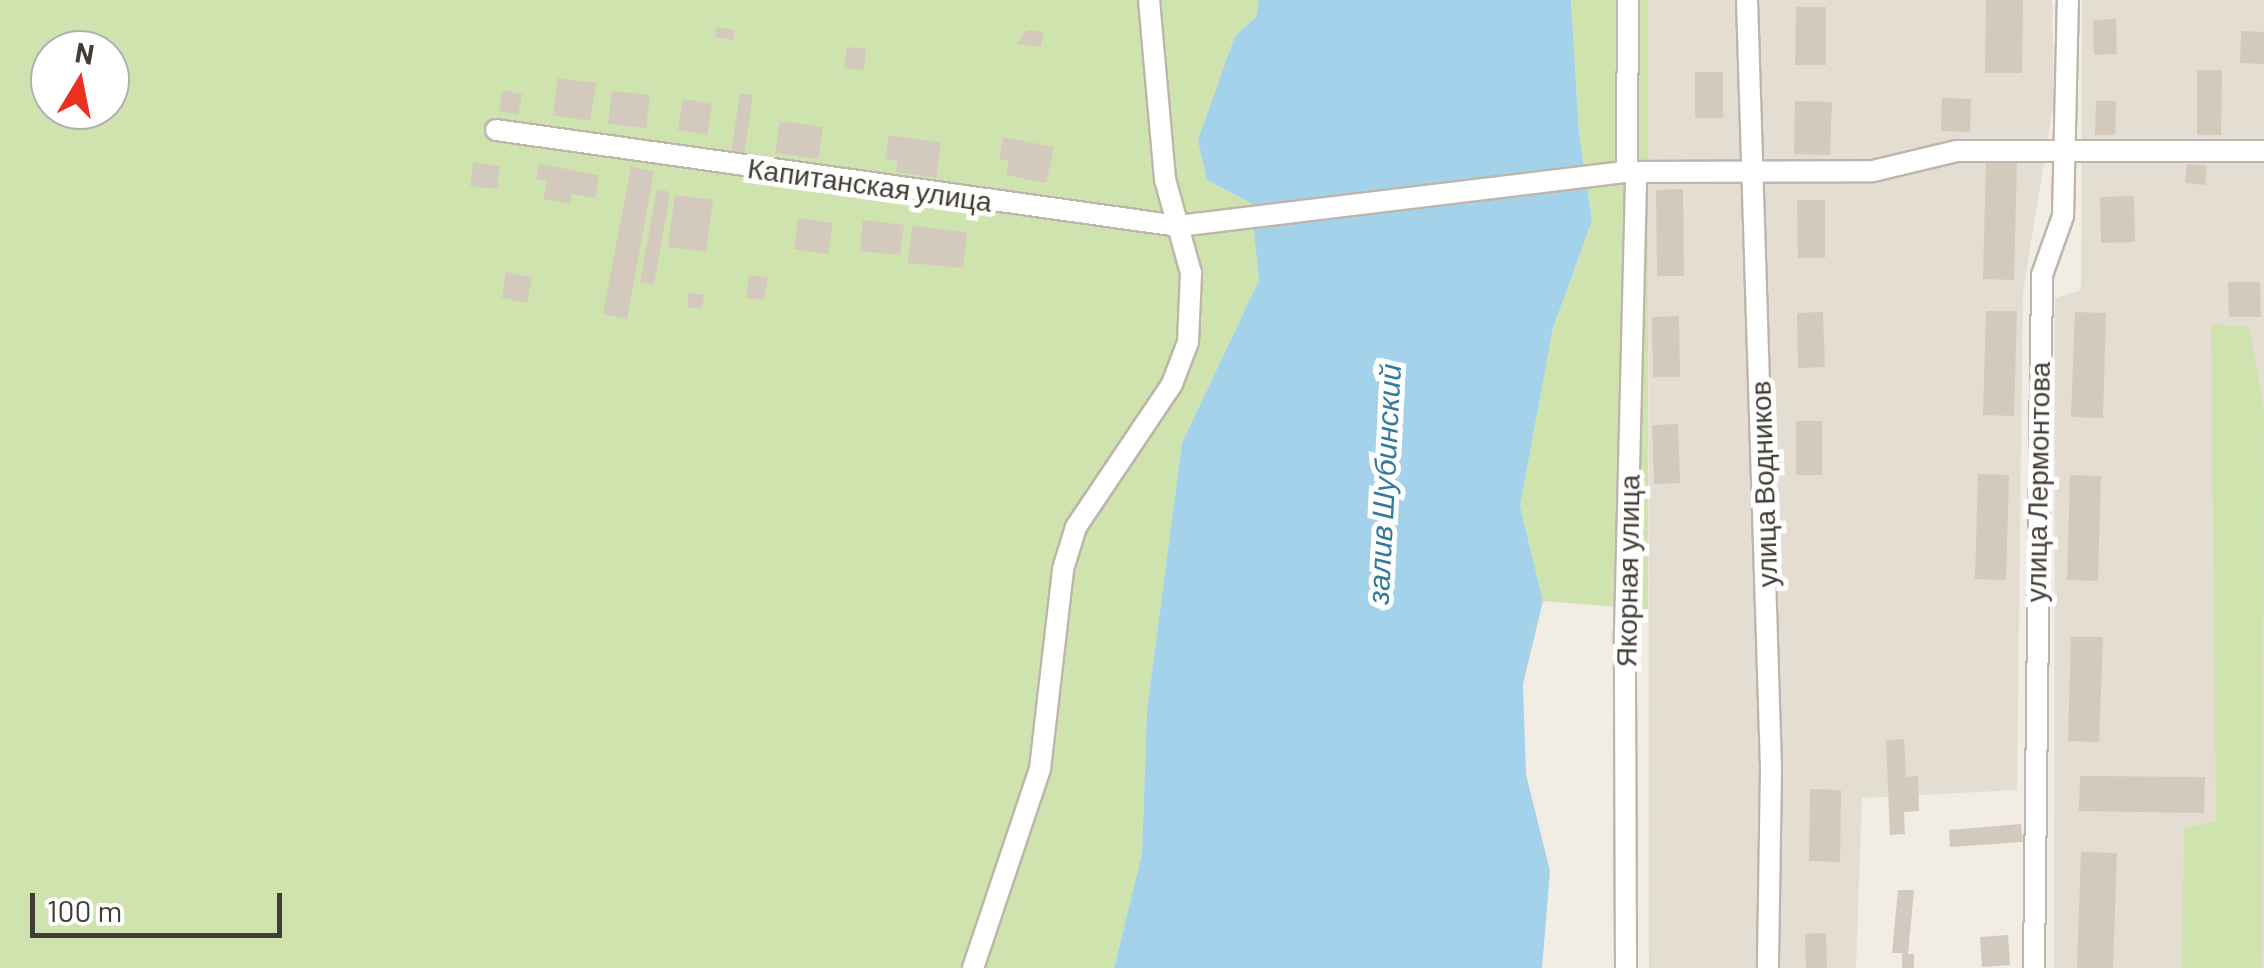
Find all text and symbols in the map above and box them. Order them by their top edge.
north arrow [30,30,130,130]
text: N [73,34,97,71]
street label: Капитанская улица [746,150,994,218]
street label: улица Лермонтова [2018,361,2056,603]
water label: залив Шубинский [1359,363,1407,605]
street label: улица Водников [1743,380,1783,588]
street label: Якорная улица [1609,474,1645,668]
scale bar [35,873,288,935]
text: 100 m [47,892,122,928]

